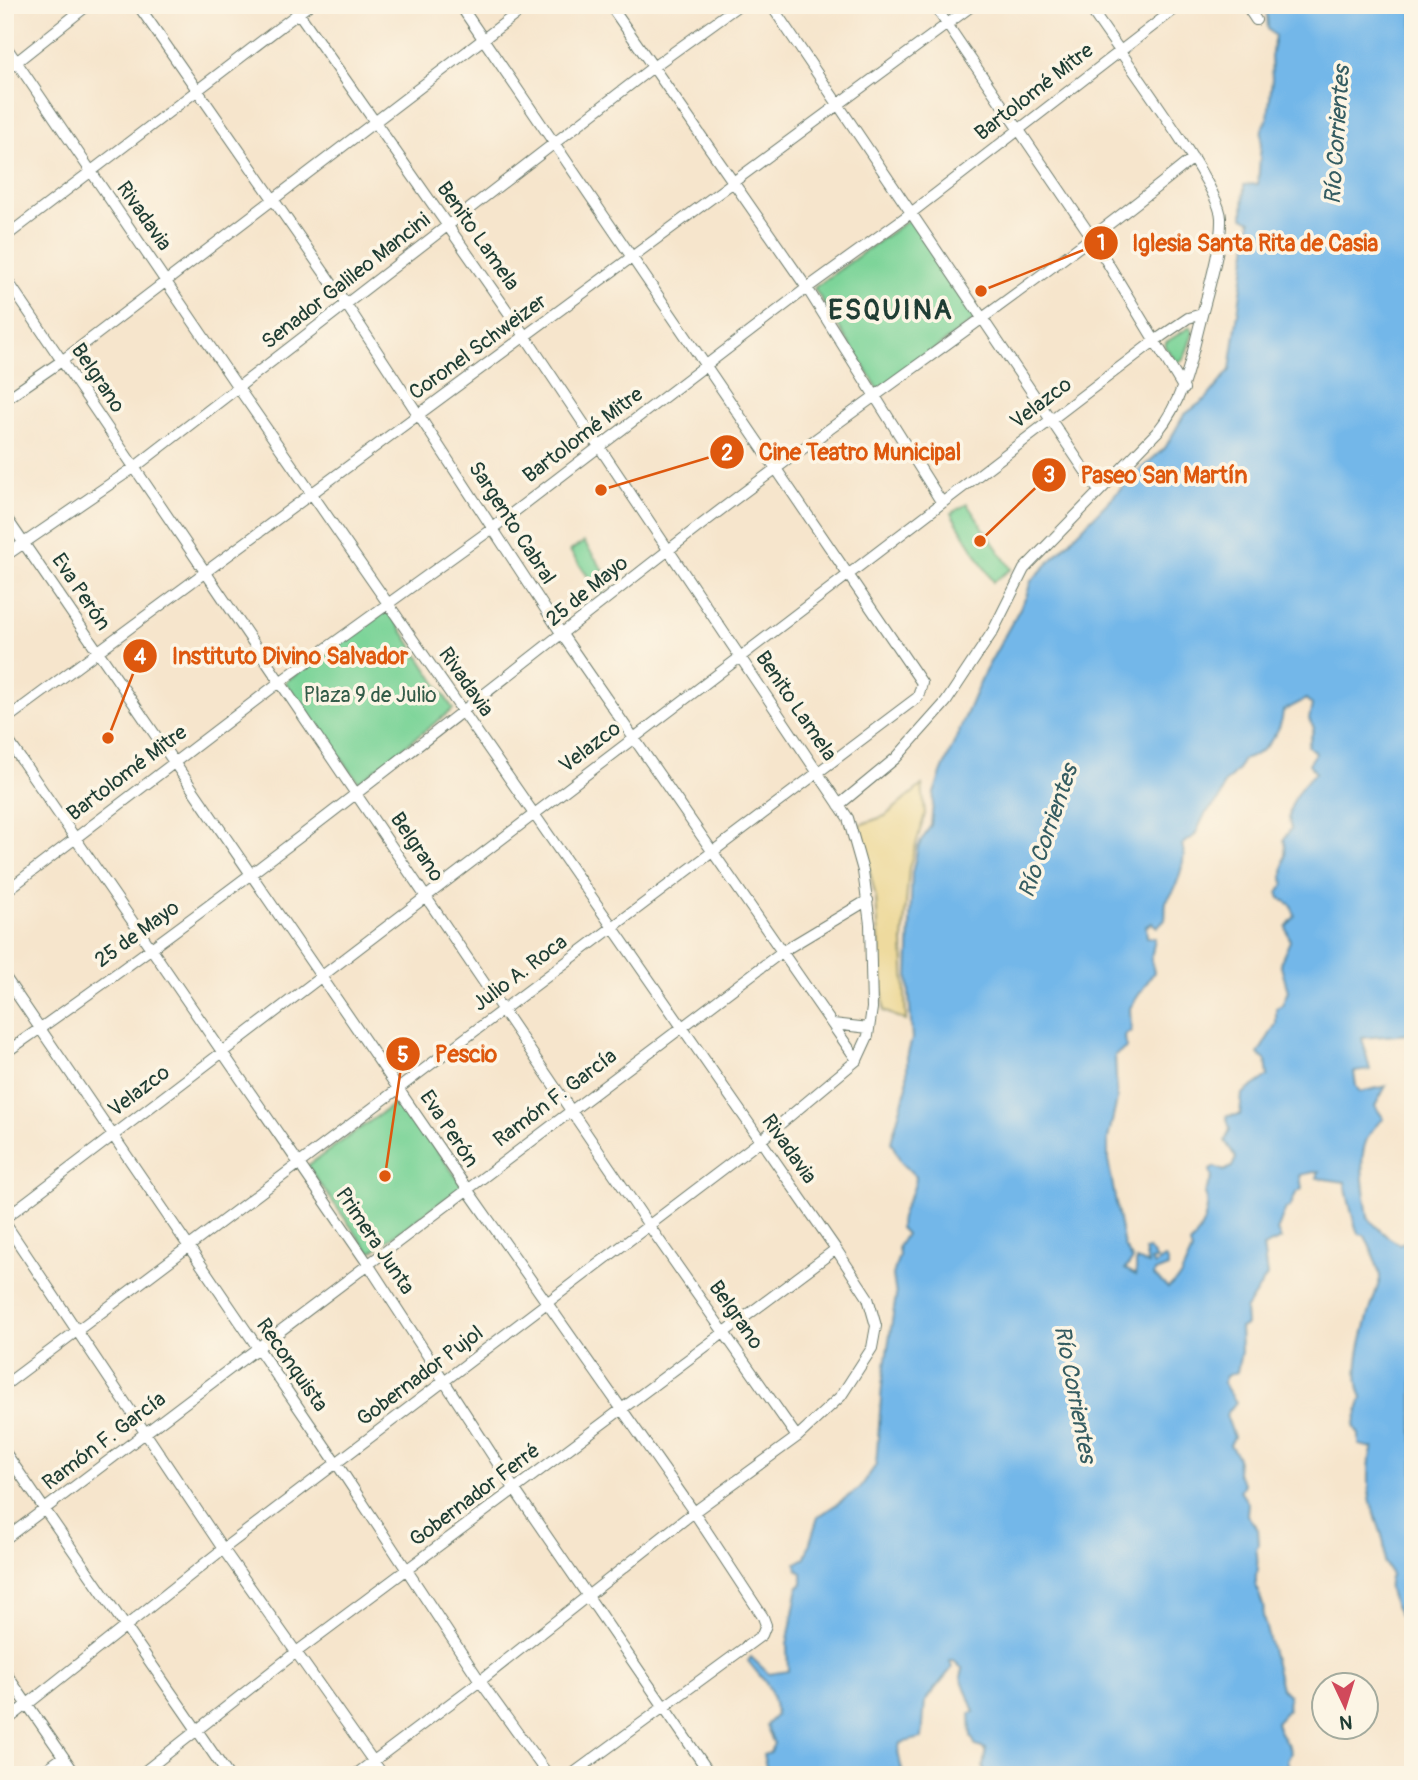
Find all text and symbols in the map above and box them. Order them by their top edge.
street label: Bartolomé Mitre [969,37,1099,147]
water label: Río Corrientes [1318,62,1356,205]
street label: Rivadavia [110,176,178,256]
street label: Benito Lamela [430,176,526,296]
street label: Senador Galileo Mancini [256,207,436,355]
callout: Iglesia Santa Rita de Casia [1083,221,1392,265]
text: Iglesia Santa Rita de Casia [1132,229,1378,258]
text: 1 [1097,230,1105,257]
street label: Coronel Schweizer [404,288,553,406]
district label: ESQUINA [828,293,954,328]
street label: Belgrano [65,338,131,418]
street label: Velazco [1005,371,1077,435]
street label: Bartolomé Mitre [518,381,649,489]
callout: Cine Teatro Municipal [710,430,975,474]
text: Cine Teatro Municipal [759,438,961,467]
text: 2 [721,440,733,467]
callout: Paseo San Martín [1032,453,1262,497]
street label: Sargento Cabral [462,456,562,590]
text: Paseo San Martín [1080,461,1248,490]
text: 3 [1043,462,1055,489]
street label: Eva Perón [45,548,117,636]
street label: 25 de Mayo [540,550,634,632]
callout: Instituto Divino Salvador [123,634,422,678]
text: Instituto Divino Salvador [172,642,409,671]
street label: Rivadavia [432,642,500,722]
text: 4 [134,644,147,671]
street label: Benito Lamela [749,646,843,766]
park label: Plaza 9 de Julio [303,682,437,709]
street label: Velazco [554,715,626,779]
street label: Bartolomé Mitre [62,719,193,827]
water label: Río Corrientes [1012,758,1085,901]
street label: Belgrano [384,807,450,887]
street label: 25 de Mayo [89,894,185,974]
street label: Julio A. Roca [467,929,573,1017]
callout: Pescio [386,1032,511,1076]
text: Pescio [435,1040,498,1069]
text: 5 [397,1042,409,1069]
street label: Ramón F. García [488,1043,622,1153]
street label: Velazco [103,1059,175,1123]
street label: Eva Perón [413,1085,485,1173]
street label: Rivadavia [755,1109,823,1189]
street label: Primera Junta [329,1182,421,1300]
street label: Belgrano [703,1275,769,1355]
street label: Reconquista [250,1313,334,1417]
street label: Gobernador Pujol [351,1320,489,1432]
water label: Río Corrientes [1048,1323,1103,1468]
street label: Ramón F. García [37,1386,171,1496]
street label: Gobernador Ferré [404,1437,546,1553]
north arrow [1310,1672,1380,1742]
text: N [1339,1710,1353,1734]

